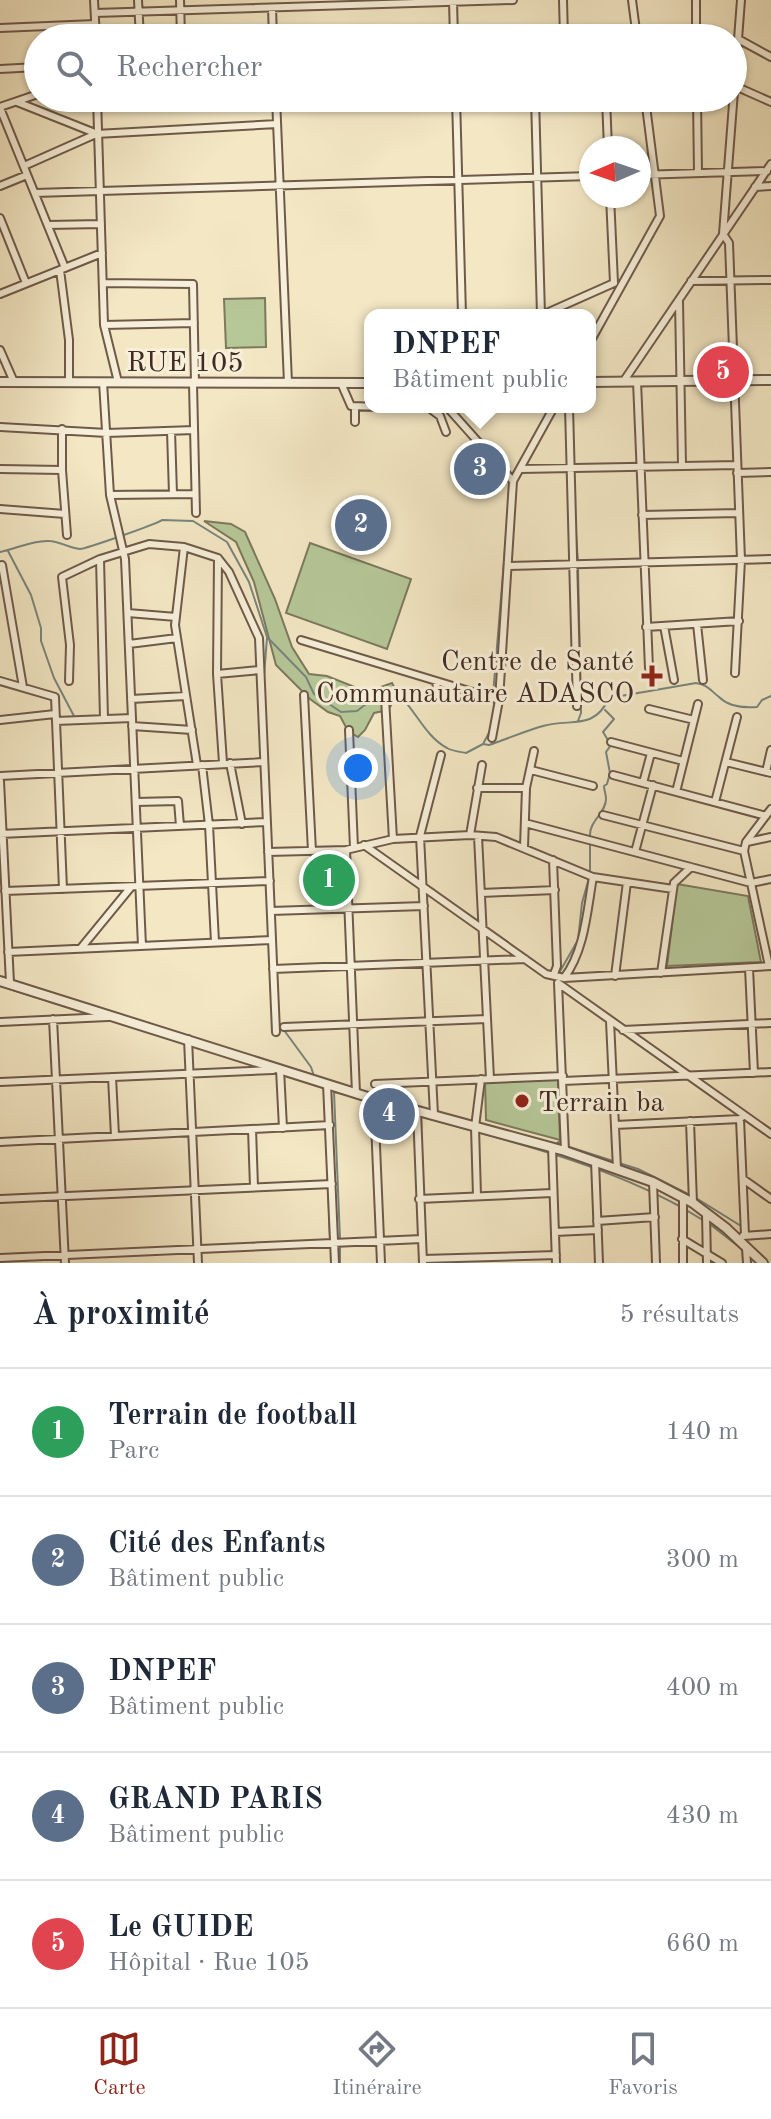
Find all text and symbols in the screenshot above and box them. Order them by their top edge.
search box [24,24,747,112]
icon: search [52,46,96,90]
text: Rechercher [116,53,262,83]
north arrow [579,136,651,208]
popup [364,309,596,413]
text: DNPEF [392,330,500,360]
pin: 5 [697,342,749,402]
street label: RUE 105 [127,350,243,378]
text: Bâtiment public [392,367,568,393]
pin: 3 [454,439,506,499]
pin: 2 [335,495,387,555]
place label: Centre de Santé Communautaire ADASCO [316,649,634,709]
marker: Centre de Santé Communautaire ADASCO [641,665,663,687]
your location [338,748,378,788]
pin: 1 [303,850,355,910]
pin: 4 [363,1084,415,1144]
place label: Terrain ba [538,1090,665,1118]
marker: Terrain ba [513,1092,531,1110]
text: À proximité [32,1298,210,1332]
text: 5 résultats [620,1302,739,1328]
text: Terrain de football [108,1401,357,1431]
text: 1 [50,1419,66,1445]
text: 140 m [666,1419,739,1445]
text: Parc [108,1438,159,1464]
text: Cité des Enfants [108,1529,325,1559]
text: 2 [50,1547,66,1573]
text: 300 m [666,1547,739,1573]
text: Bâtiment public [108,1566,284,1592]
text: DNPEF [108,1657,216,1687]
text: 3 [50,1675,66,1701]
text: 400 m [666,1675,739,1701]
text: Bâtiment public [108,1694,284,1720]
text: GRAND PARIS [108,1785,323,1815]
text: 4 [50,1803,66,1829]
text: 430 m [666,1803,739,1829]
text: Bâtiment public [108,1822,284,1848]
text: Le GUIDE [108,1913,254,1943]
text: 5 [50,1931,66,1957]
text: 660 m [666,1931,739,1957]
text: Hôpital · Rue 105 [108,1950,310,1976]
tab: Carte [93,2027,146,2102]
tab: Itinéraire [332,2027,422,2102]
tab: Favoris [608,2027,678,2102]

